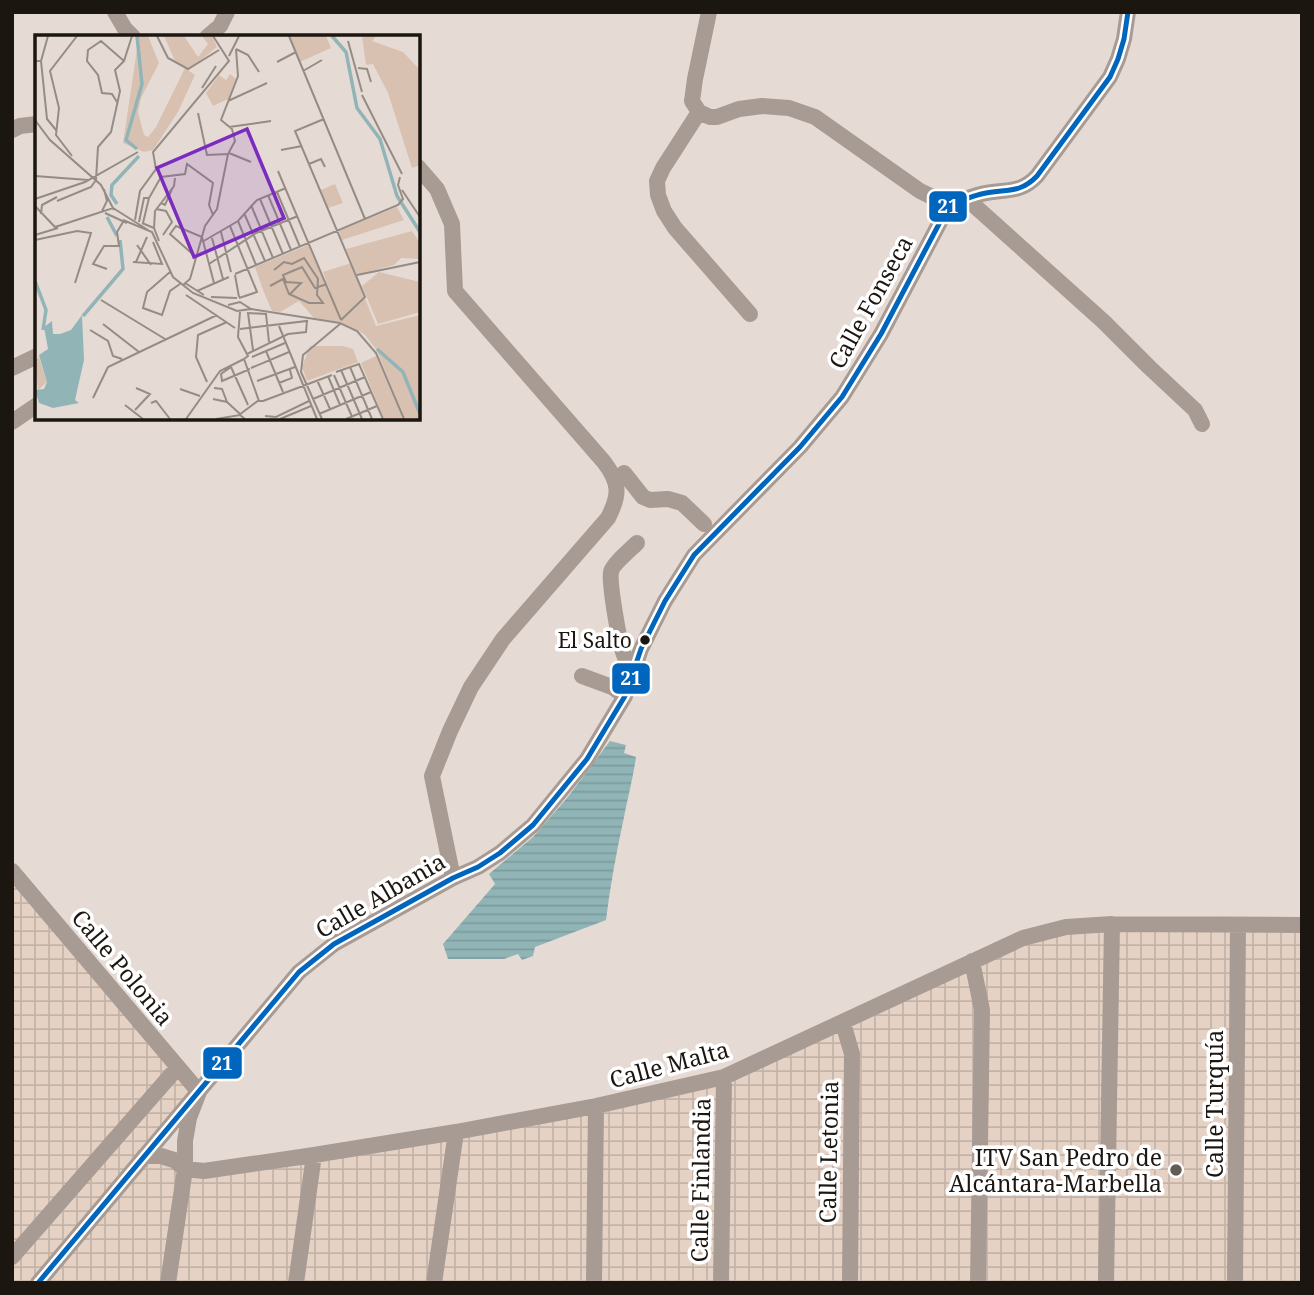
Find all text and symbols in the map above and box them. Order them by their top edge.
inset map [35,35,420,420]
line badge: 21 [928,190,968,223]
text: 21 [937,193,959,219]
street label: Calle Fonseca [820,230,920,374]
place label: El Salto [558,626,632,654]
marker: El Salto [638,633,652,647]
line badge: 21 [611,662,651,695]
text: 21 [620,665,642,691]
street label: Calle Albania [309,845,451,945]
street label: Calle Polonia [65,902,181,1032]
street label: Calle Turquía [1198,1030,1230,1178]
street label: Calle Malta [606,1033,732,1095]
line badge: 21 [202,1046,243,1080]
text: 21 [211,1050,233,1076]
street label: Calle Letonia [811,1080,845,1224]
street label: Calle Finlandia [683,1097,717,1263]
place label: ITV San Pedro de Alcántara-Marbella [949,1141,1162,1199]
marker: ITV San Pedro de Alcántara-Marbella [1168,1162,1184,1178]

